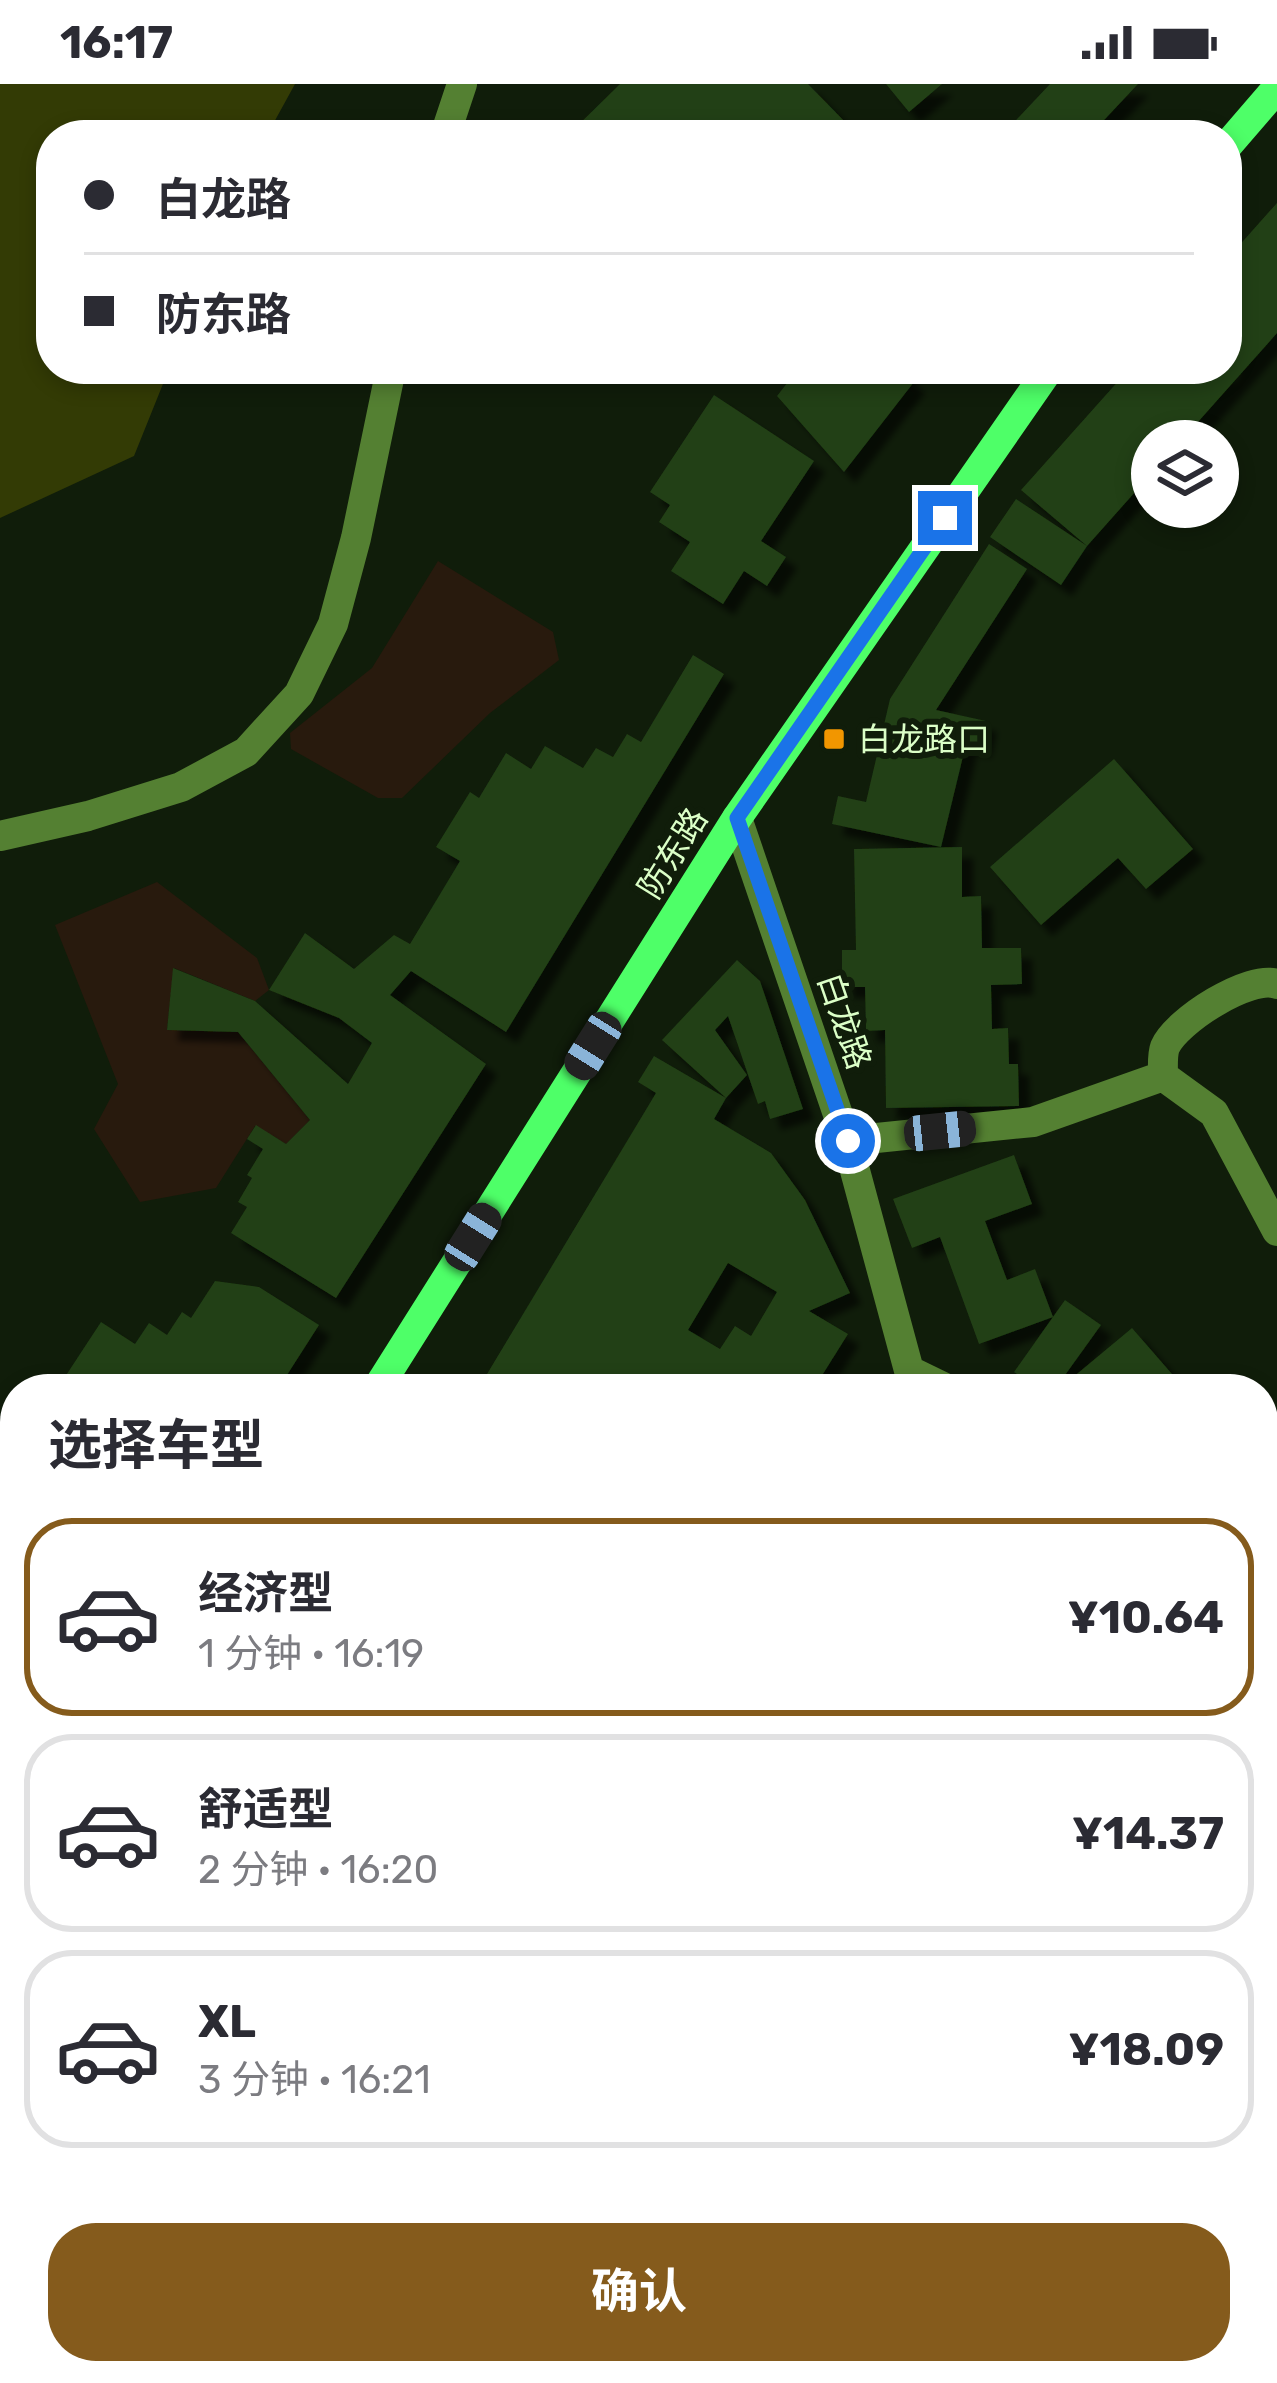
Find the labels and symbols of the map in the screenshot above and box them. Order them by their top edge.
route end [918,491,972,545]
place label: 白龙路口 [858,720,990,759]
marker: 白龙路口 [821,726,847,752]
street label: 防东路 [630,801,715,906]
street label: 白龙路 [810,968,879,1074]
car [559,1006,627,1086]
car [902,1109,978,1153]
route start [821,1114,875,1168]
car [439,1197,507,1277]

